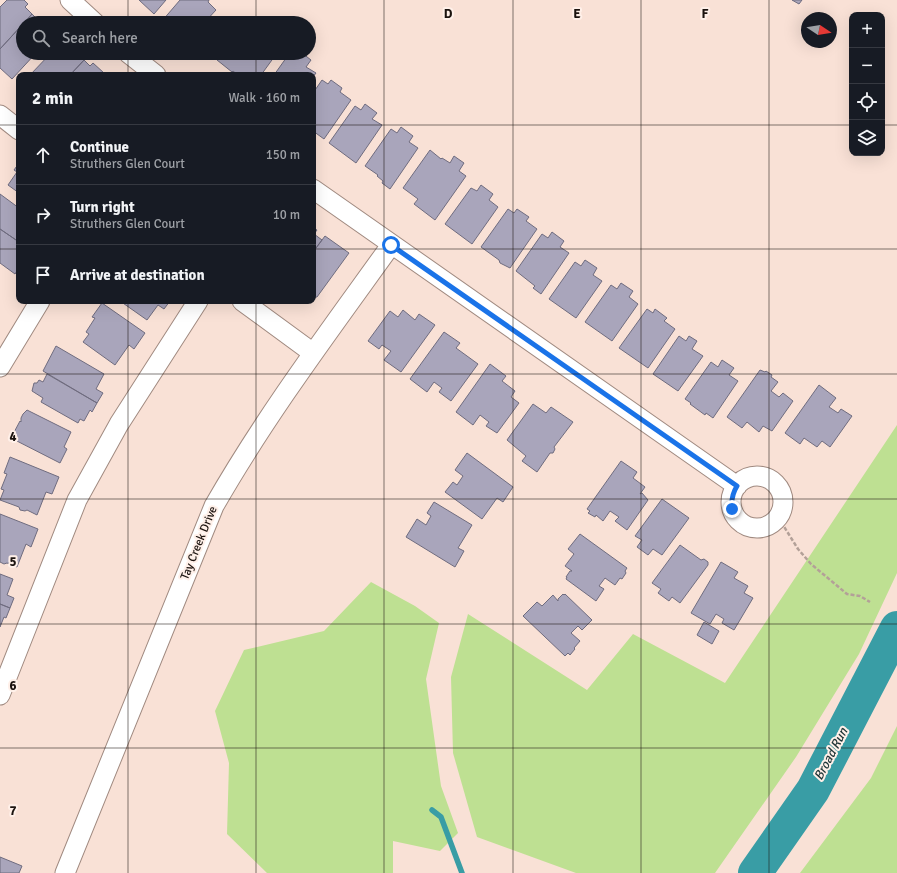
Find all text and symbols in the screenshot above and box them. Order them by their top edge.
text: D [444,6,453,22]
text: E [573,6,581,22]
text: F [702,6,709,22]
north arrow [801,12,837,48]
map controls [849,12,885,156]
button: + [849,12,885,48]
search box [16,16,316,60]
icon: search [30,27,52,49]
text: Search here [62,29,138,47]
button: − [849,48,885,84]
button: locate [849,84,885,120]
text: 2 min [32,88,73,109]
text: Walk · 160 m [229,90,300,106]
button: layers [849,120,885,156]
text: Continue [70,138,129,156]
icon: ahead [32,144,54,166]
text: 150 m [266,147,300,163]
text: Struthers Glen Court [70,156,185,172]
text: Turn right [70,198,135,216]
icon: right [32,204,54,226]
text: 10 m [273,207,300,223]
text: Struthers Glen Court [70,216,185,232]
route start [382,236,400,254]
icon: arrive [32,264,54,286]
text: Arrive at destination [70,266,205,284]
text: 4 [9,429,17,445]
route end [723,500,741,518]
street label: Tay Creek Drive [177,504,221,582]
text: 5 [9,554,17,570]
text: 6 [9,678,17,694]
water label: Broad Run [811,724,852,783]
text: 7 [9,803,17,819]

